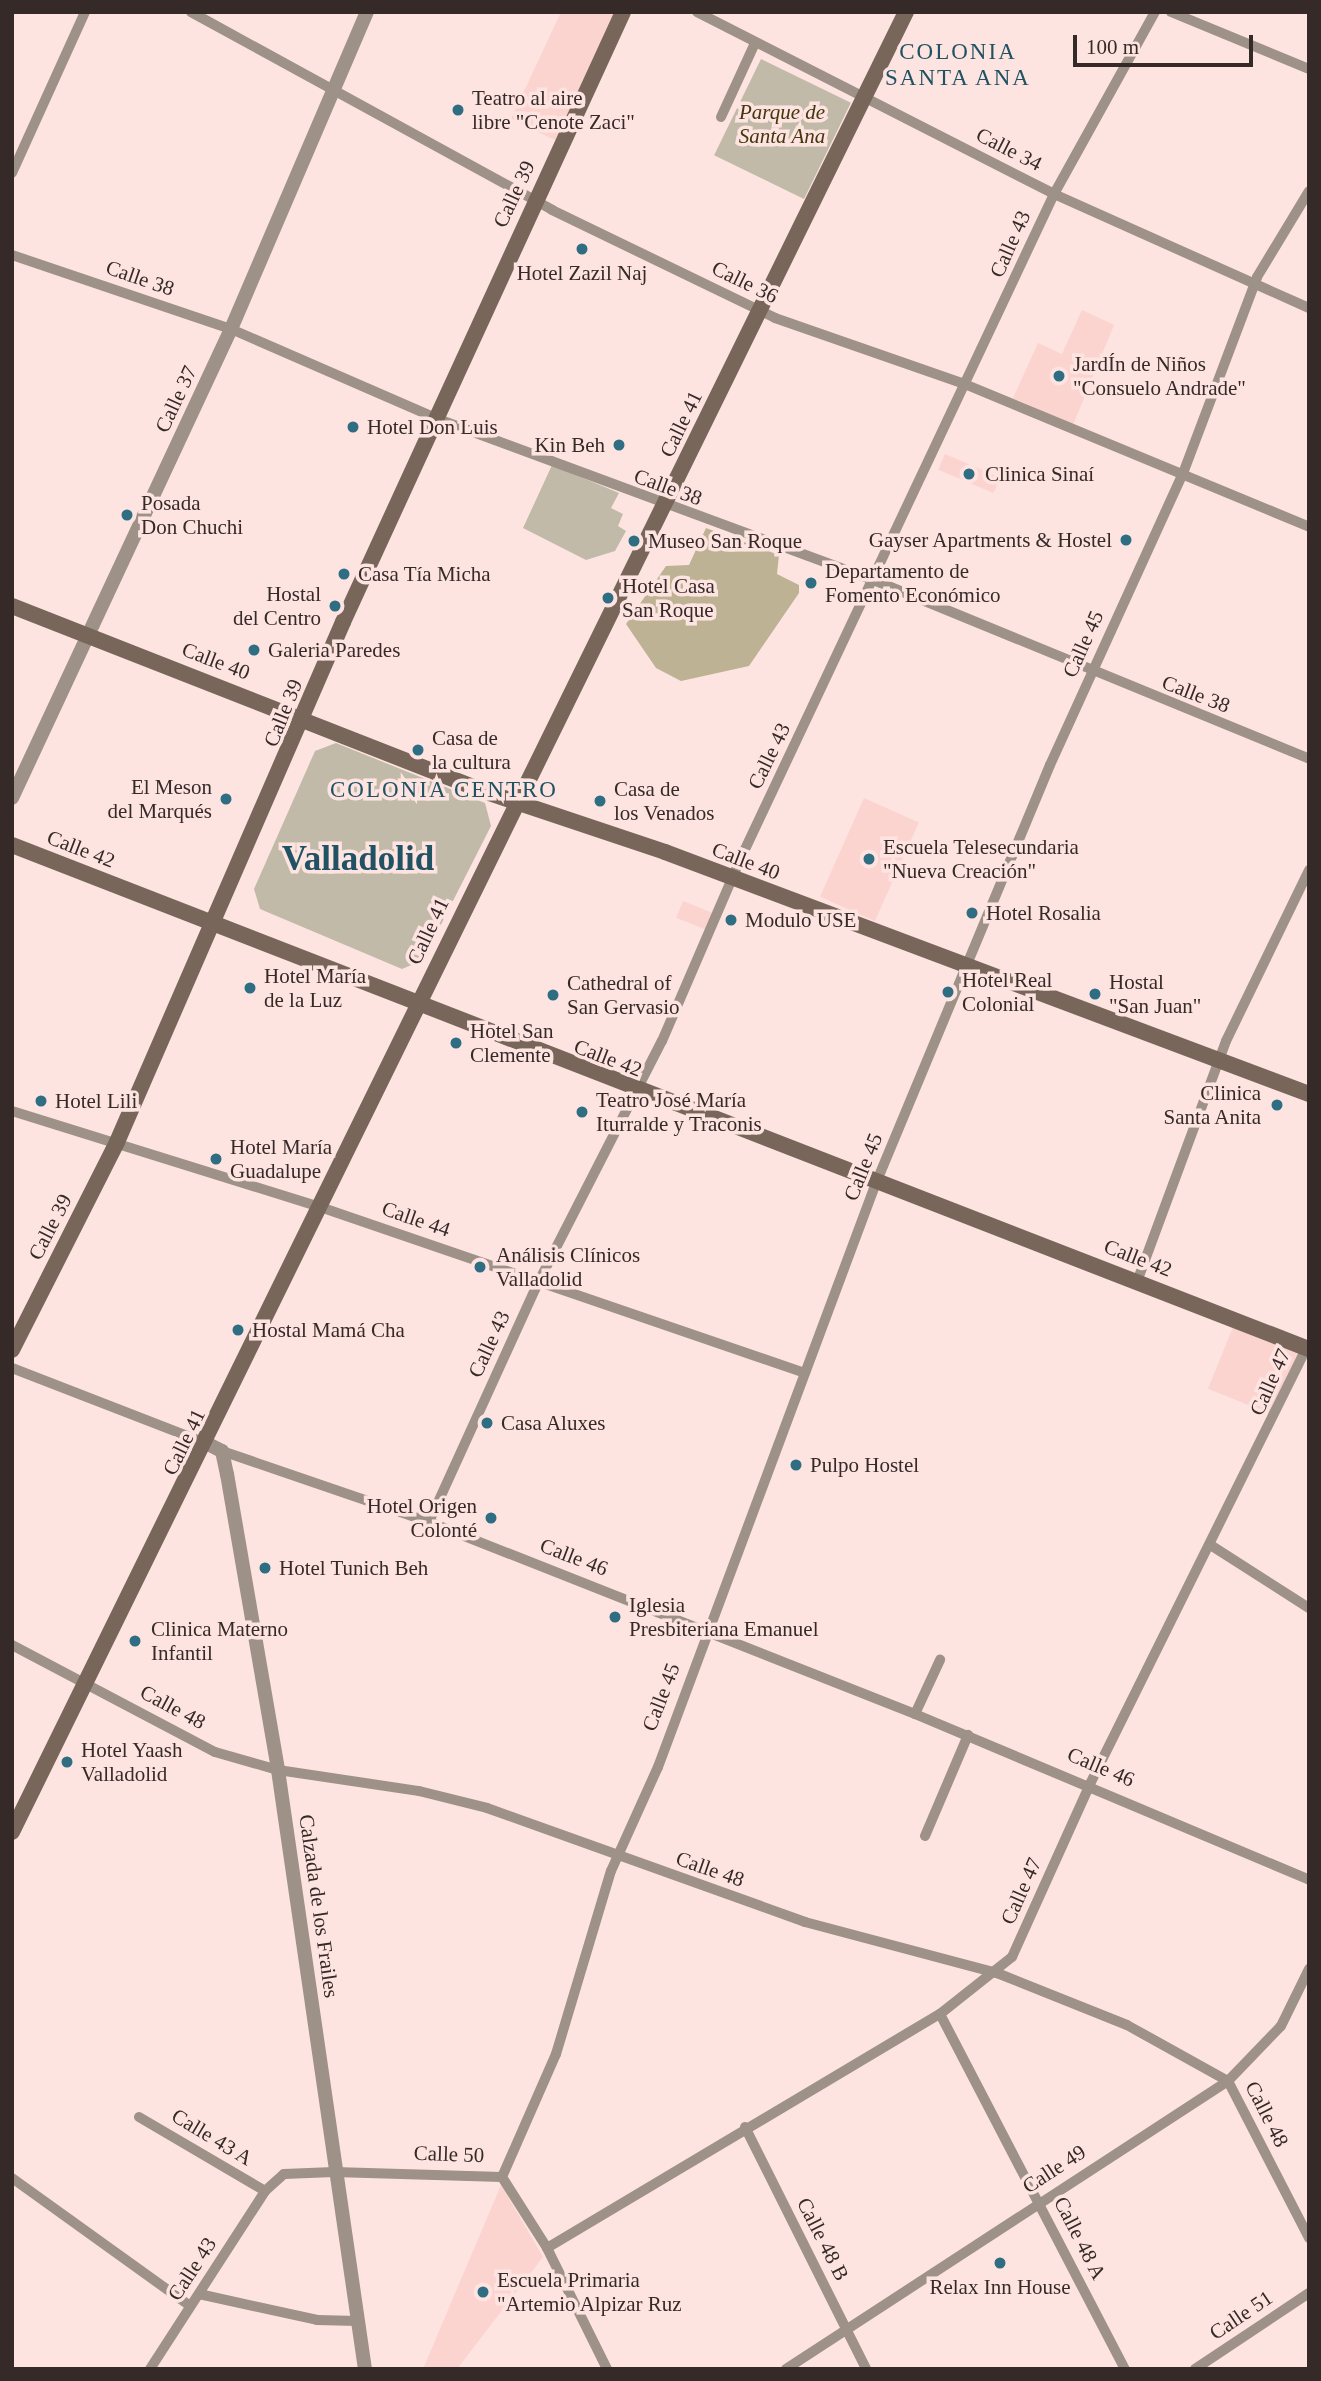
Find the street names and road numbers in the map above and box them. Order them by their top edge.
street label: Calle 34 [972,122,1046,176]
street label: Calle 39 [488,157,540,231]
street label: Calle 43 [984,207,1036,281]
street label: Calle 38 [103,255,177,301]
street label: Calle 36 [708,255,782,309]
street label: Calle 37 [150,362,202,436]
street label: Calle 41 [654,387,708,461]
street label: Calle 38 [631,463,705,511]
street label: Calle 45 [1057,607,1109,681]
street label: Calle 40 [179,637,253,685]
street label: Calle 38 [1159,670,1233,718]
street label: Calle 39 [258,676,308,750]
street label: Calle 43 [742,719,796,793]
street label: Calle 42 [44,825,118,873]
street label: Calle 40 [709,837,783,885]
street label: Calle 41 [402,894,454,968]
street label: Calle 42 [571,1034,645,1082]
street label: Calle 45 [838,1130,888,1204]
street label: Calle 39 [23,1190,77,1264]
street label: Calle 44 [379,1196,453,1242]
street label: Calle 42 [1101,1234,1175,1282]
street label: Calle 43 [463,1307,515,1381]
street label: Calle 47 [1244,1345,1296,1419]
street label: Calle 41 [157,1405,211,1479]
street label: Calle 46 [537,1533,611,1581]
street label: Calle 45 [637,1660,685,1734]
street label: Calle 48 [136,1679,210,1735]
street label: Calle 46 [1064,1742,1138,1792]
street label: Calzada de los Frailes [294,1813,344,1999]
street label: Calle 48 [673,1846,747,1892]
street label: Calle 47 [995,1854,1047,1928]
street label: Calle 48 [1240,2077,1294,2151]
street label: Calle 43 A [167,2103,257,2171]
street label: Calle 49 [1018,2139,1090,2199]
street label: Calle 50 [413,2140,485,2168]
street label: Calle 48 A [1048,2192,1112,2284]
street label: Calle 48 B [791,2193,855,2285]
street label: Calle 43 [162,2233,222,2305]
street label: Calle 51 [1205,2285,1277,2345]

